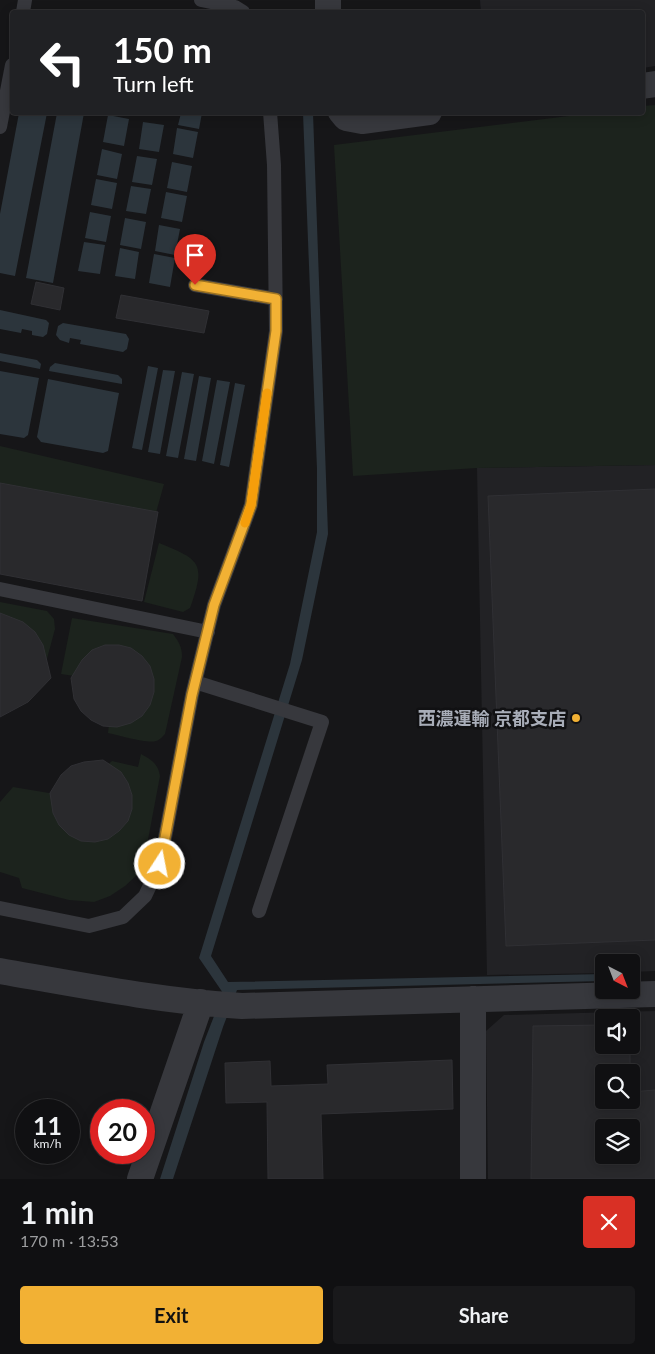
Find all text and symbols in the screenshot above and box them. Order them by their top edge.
text: 150 m [113,28,212,70]
icon: left [30,30,95,95]
text: Turn left [113,70,194,97]
pin [174,234,216,285]
icon: arrive [181,241,209,269]
place label: 西濃運輸 京都支店 [418,707,566,729]
marker: 西濃運輸 京都支店 [570,712,582,724]
position arrow [133,837,185,889]
north arrow [595,954,640,999]
map controls [595,954,640,1164]
button: sound [595,1009,640,1054]
button: search [595,1064,640,1109]
speed limit sign: 20 [90,1099,155,1164]
text: 11 [33,1110,62,1140]
button: layers [595,1119,640,1164]
text: km/h [33,1136,62,1151]
text: 1 min [20,1194,94,1230]
button: close [583,1196,635,1248]
text: 170 m · 13:53 [20,1231,119,1250]
button: Exit [20,1286,323,1344]
button: Share [333,1286,635,1344]

